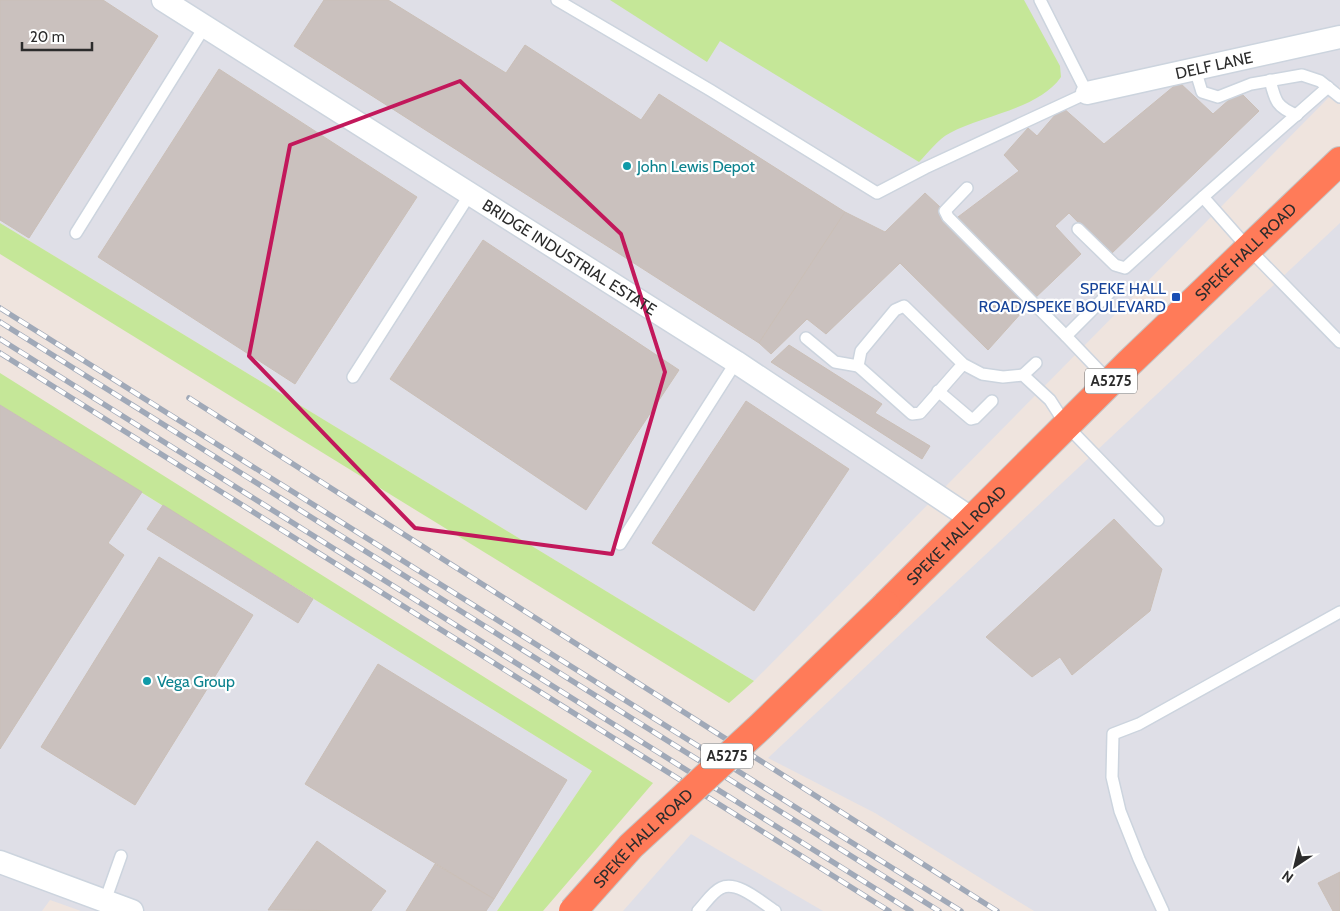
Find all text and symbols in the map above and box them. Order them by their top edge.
scale bar [22,20,92,52]
text: 20 m [30,28,65,46]
street label: DELF LANE [1174,48,1255,83]
place label: John Lewis Depot [636,157,755,176]
marker: John Lewis Depot [621,160,633,172]
street label: BRIDGE INDUSTRIAL ESTATE [479,195,660,319]
street label: SPEKE HALL ROAD [1191,199,1300,305]
place label: SPEKE HALL ROAD/SPEKE BOULEVARD [979,279,1166,316]
marker: SPEKE HALL ROAD/SPEKE BOULEVARD [1170,291,1182,303]
road number: A5275 [1085,368,1137,394]
street label: SPEKE HALL ROAD [903,482,1010,589]
place label: Vega Group [157,672,235,691]
marker: Vega Group [141,675,153,687]
road number: A5275 [701,744,753,768]
street label: SPEKE HALL ROAD [589,785,697,892]
north arrow [1270,841,1320,891]
text: N [1278,866,1297,887]

